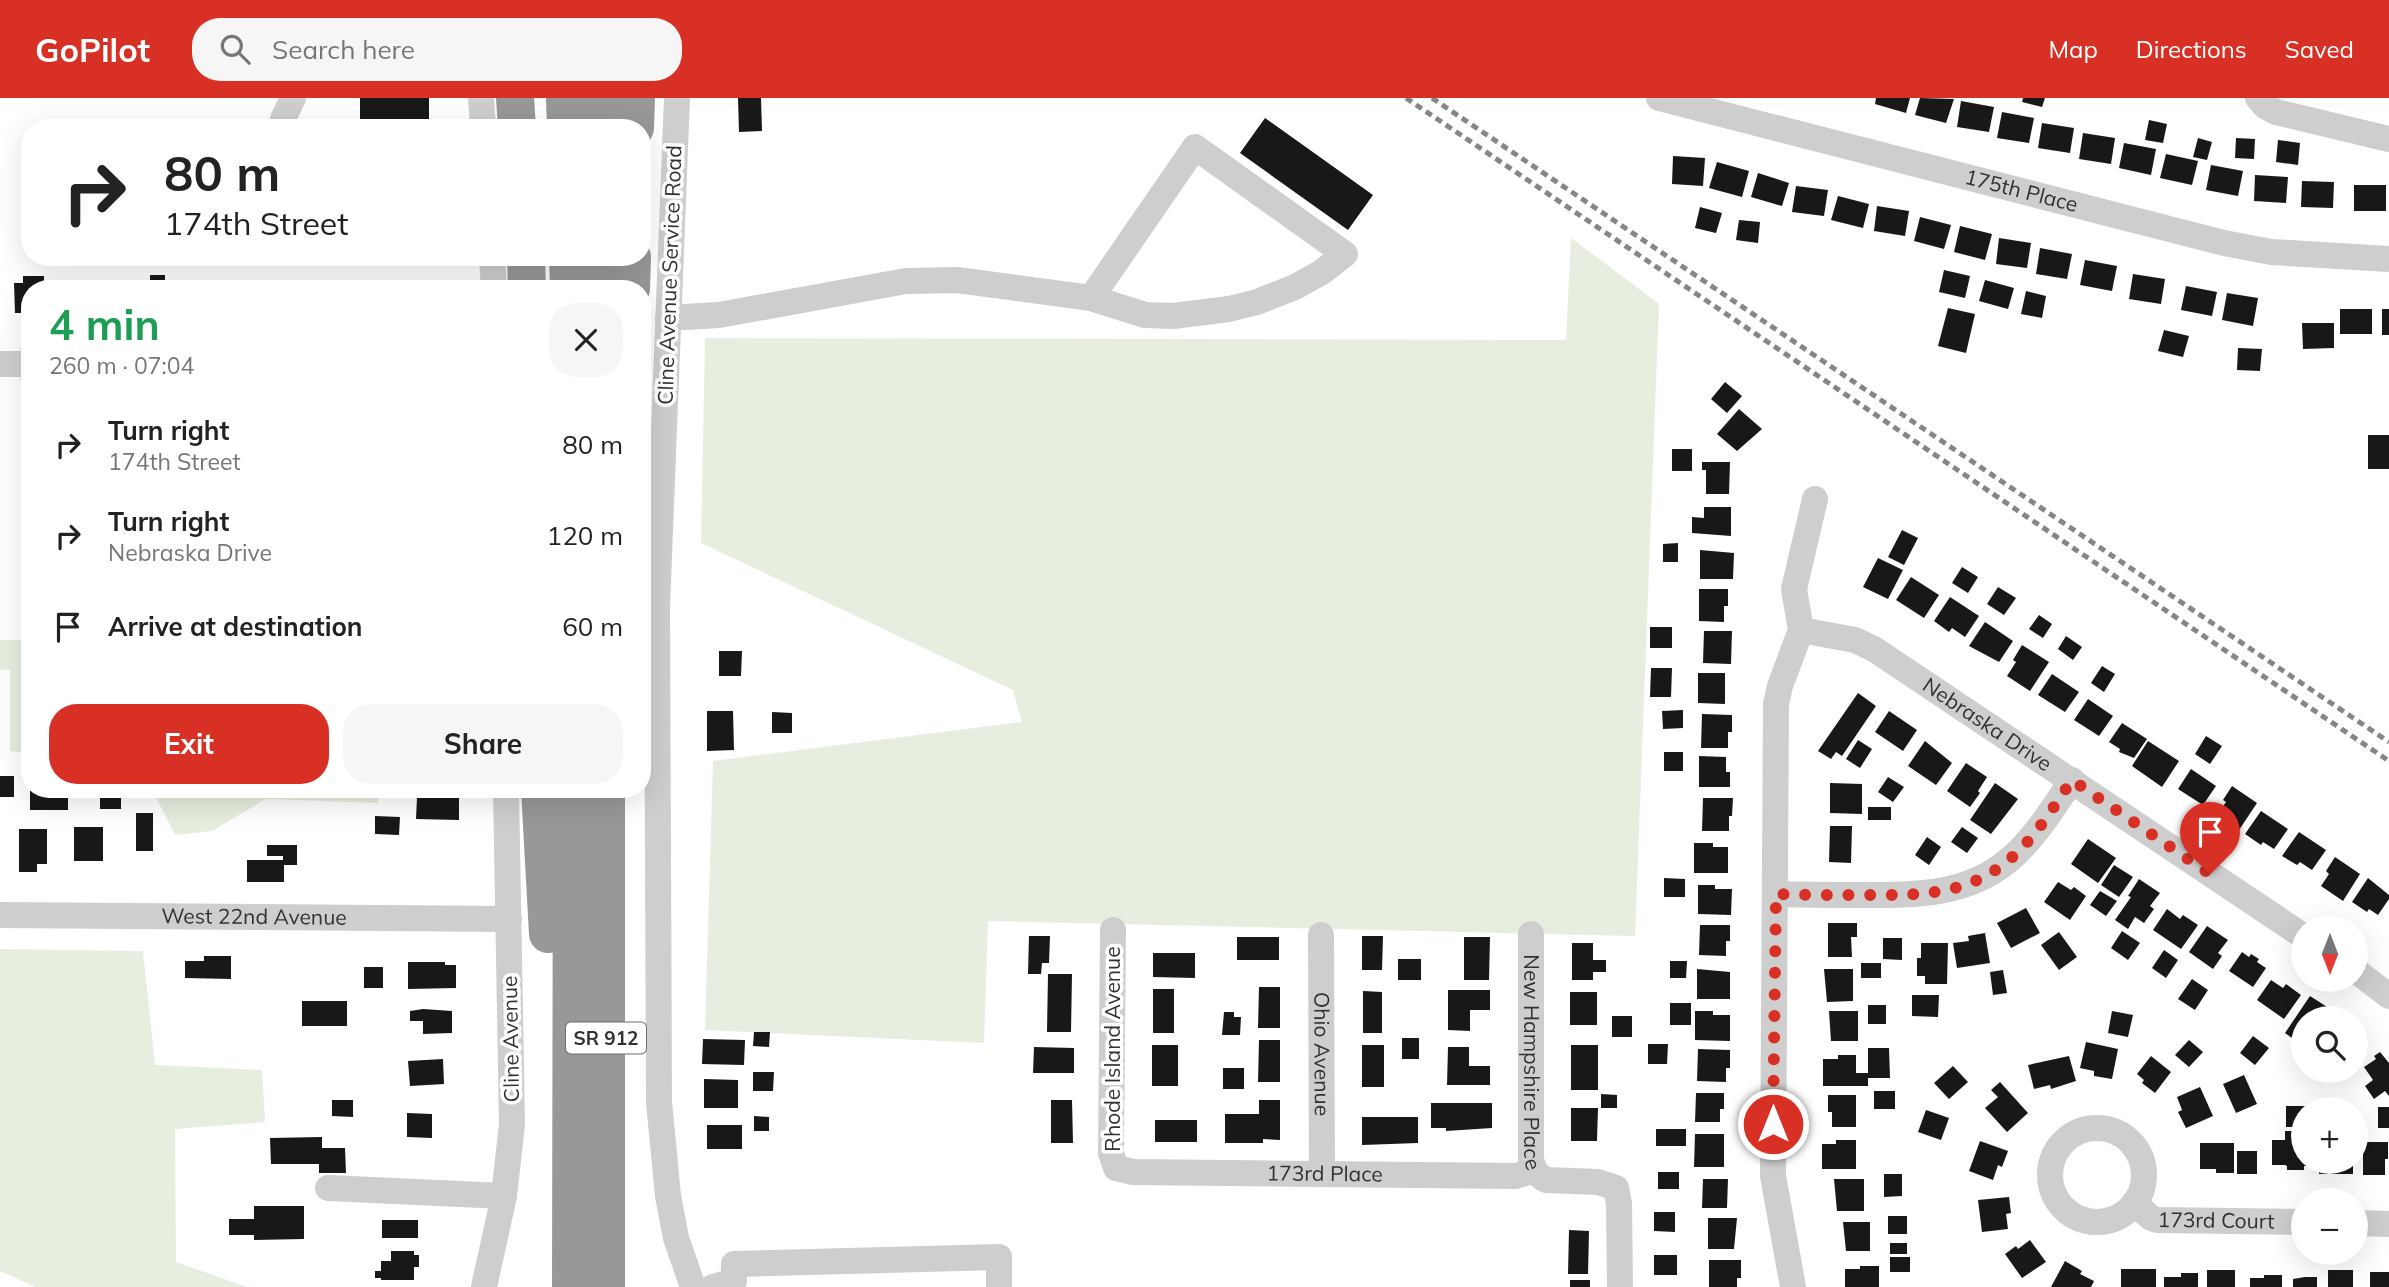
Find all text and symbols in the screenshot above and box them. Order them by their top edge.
search box [192,18,682,81]
text: GoPilot [35,29,150,70]
icon: search [216,30,254,68]
text: Search here [272,33,415,66]
text: Map [2048,34,2098,64]
text: Directions [2136,34,2247,64]
text: Saved [2285,34,2354,64]
text: 80 m [164,142,280,203]
street label: Cline Avenue Service Road [651,145,687,405]
icon: right [49,147,140,238]
street label: 175th Place [1962,163,2081,217]
text: 174th Street [164,203,348,243]
text: 4 min [49,298,160,351]
button: close [549,303,623,377]
text: 260 m · 07:04 [49,351,194,380]
text: Turn right [108,414,229,447]
icon: right [49,426,87,464]
text: 80 m [562,428,623,461]
text: 174th Street [108,447,241,476]
text: Turn right [108,505,229,538]
icon: right [49,517,87,555]
text: 120 m [547,519,623,552]
text: Nebraska Drive [108,538,272,567]
icon: arrive [49,608,87,646]
text: Arrive at destination [108,610,363,643]
text: 60 m [562,610,623,643]
street label: Nebraska Drive [1918,671,2057,776]
button: Exit [49,704,329,784]
button: Share [343,704,623,784]
pin [2180,802,2240,874]
icon: arrive [2191,813,2229,851]
street label: West 22nd Avenue [161,902,347,930]
north arrow [2291,915,2368,992]
map controls [2291,915,2368,1265]
street label: Rhode Island Avenue [1099,946,1125,1152]
street label: New Hampshire Place [1519,954,1547,1173]
street label: Cline Avenue [496,975,524,1103]
street label: Ohio Avenue [1309,992,1336,1116]
button: search [2291,1006,2368,1083]
road number: SR 912 [566,1022,646,1054]
position arrow [1736,1087,1810,1161]
button: + [2291,1097,2368,1174]
street label: 173rd Place [1266,1159,1383,1187]
button: − [2291,1188,2368,1265]
street label: 173rd Court [2157,1206,2275,1234]

